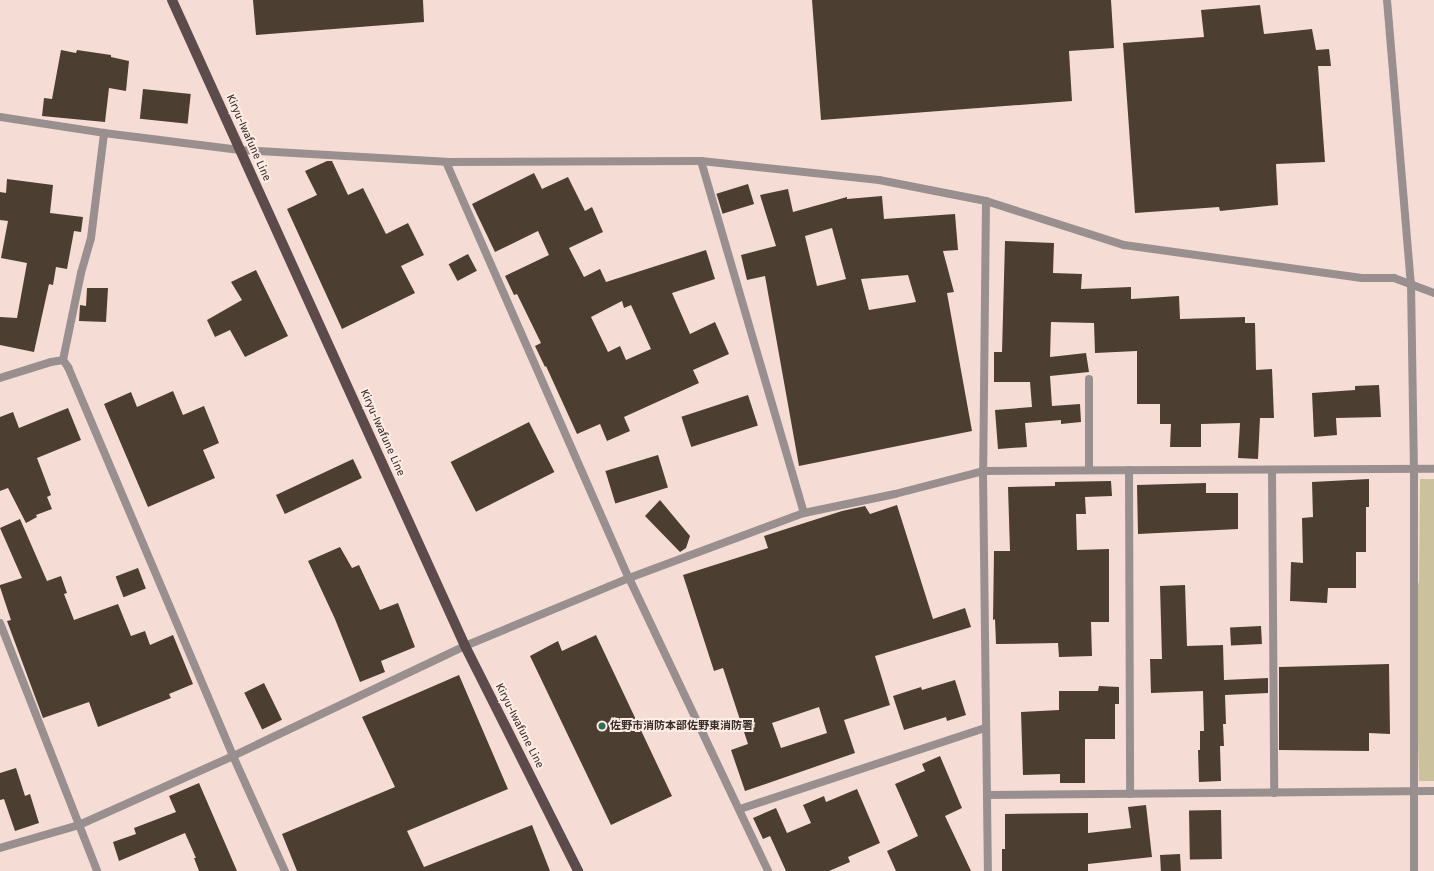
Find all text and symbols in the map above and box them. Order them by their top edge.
street label: Kiryu-Iwafune Line [223,93,273,183]
street label: Kiryu-Iwafune Line [357,388,407,478]
street label: Kiryu-Iwafune Line [492,681,546,771]
place label: 佐野市消防本部佐野東消防署 [610,719,753,733]
marker: 佐野市消防本部佐野東消防署 [597,721,607,731]

